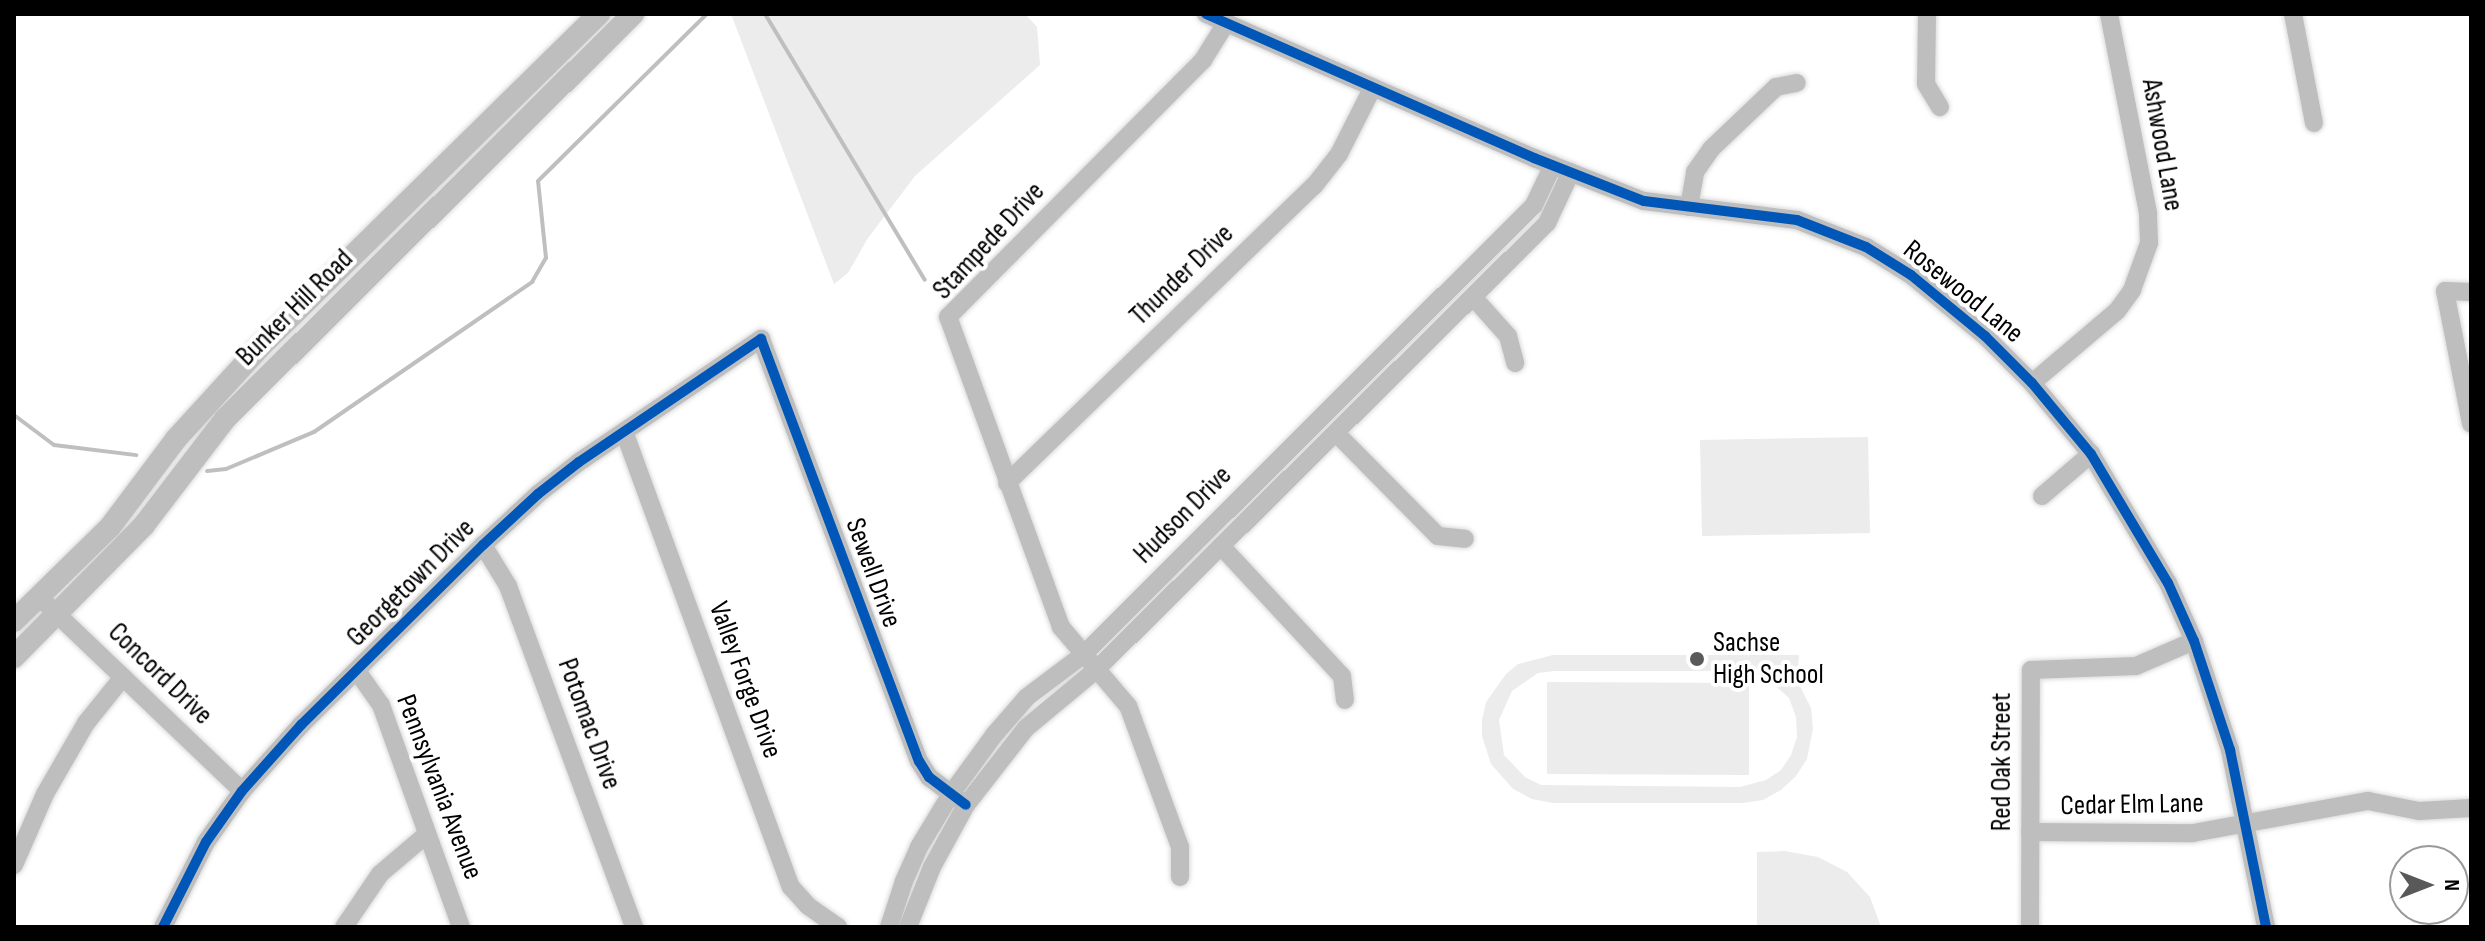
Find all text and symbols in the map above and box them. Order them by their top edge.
street label: Ashwood Lane [2134,76,2190,214]
street label: Stampede Drive [926,175,1052,307]
street label: Thunder Drive [1123,217,1241,333]
street label: Rosewood Lane [1896,233,2030,351]
street label: Bunker Hill Road [230,243,360,373]
street label: Hudson Drive [1127,459,1239,571]
street label: Georgetown Drive [340,512,482,654]
street label: Sewell Drive [838,514,908,632]
street label: Valley Forge Drive [701,597,789,763]
street label: Concord Drive [101,616,219,732]
place label: Sachse High School [1713,626,1824,692]
marker: Sachse High School [1688,650,1706,668]
street label: Potomac Drive [550,654,628,794]
street label: Pennsylvania Avenue [388,690,490,884]
street label: Red Oak Street [1985,693,2019,831]
street label: Cedar Elm Lane [2060,787,2204,823]
north arrow [2389,845,2469,925]
text: N [2438,879,2465,891]

